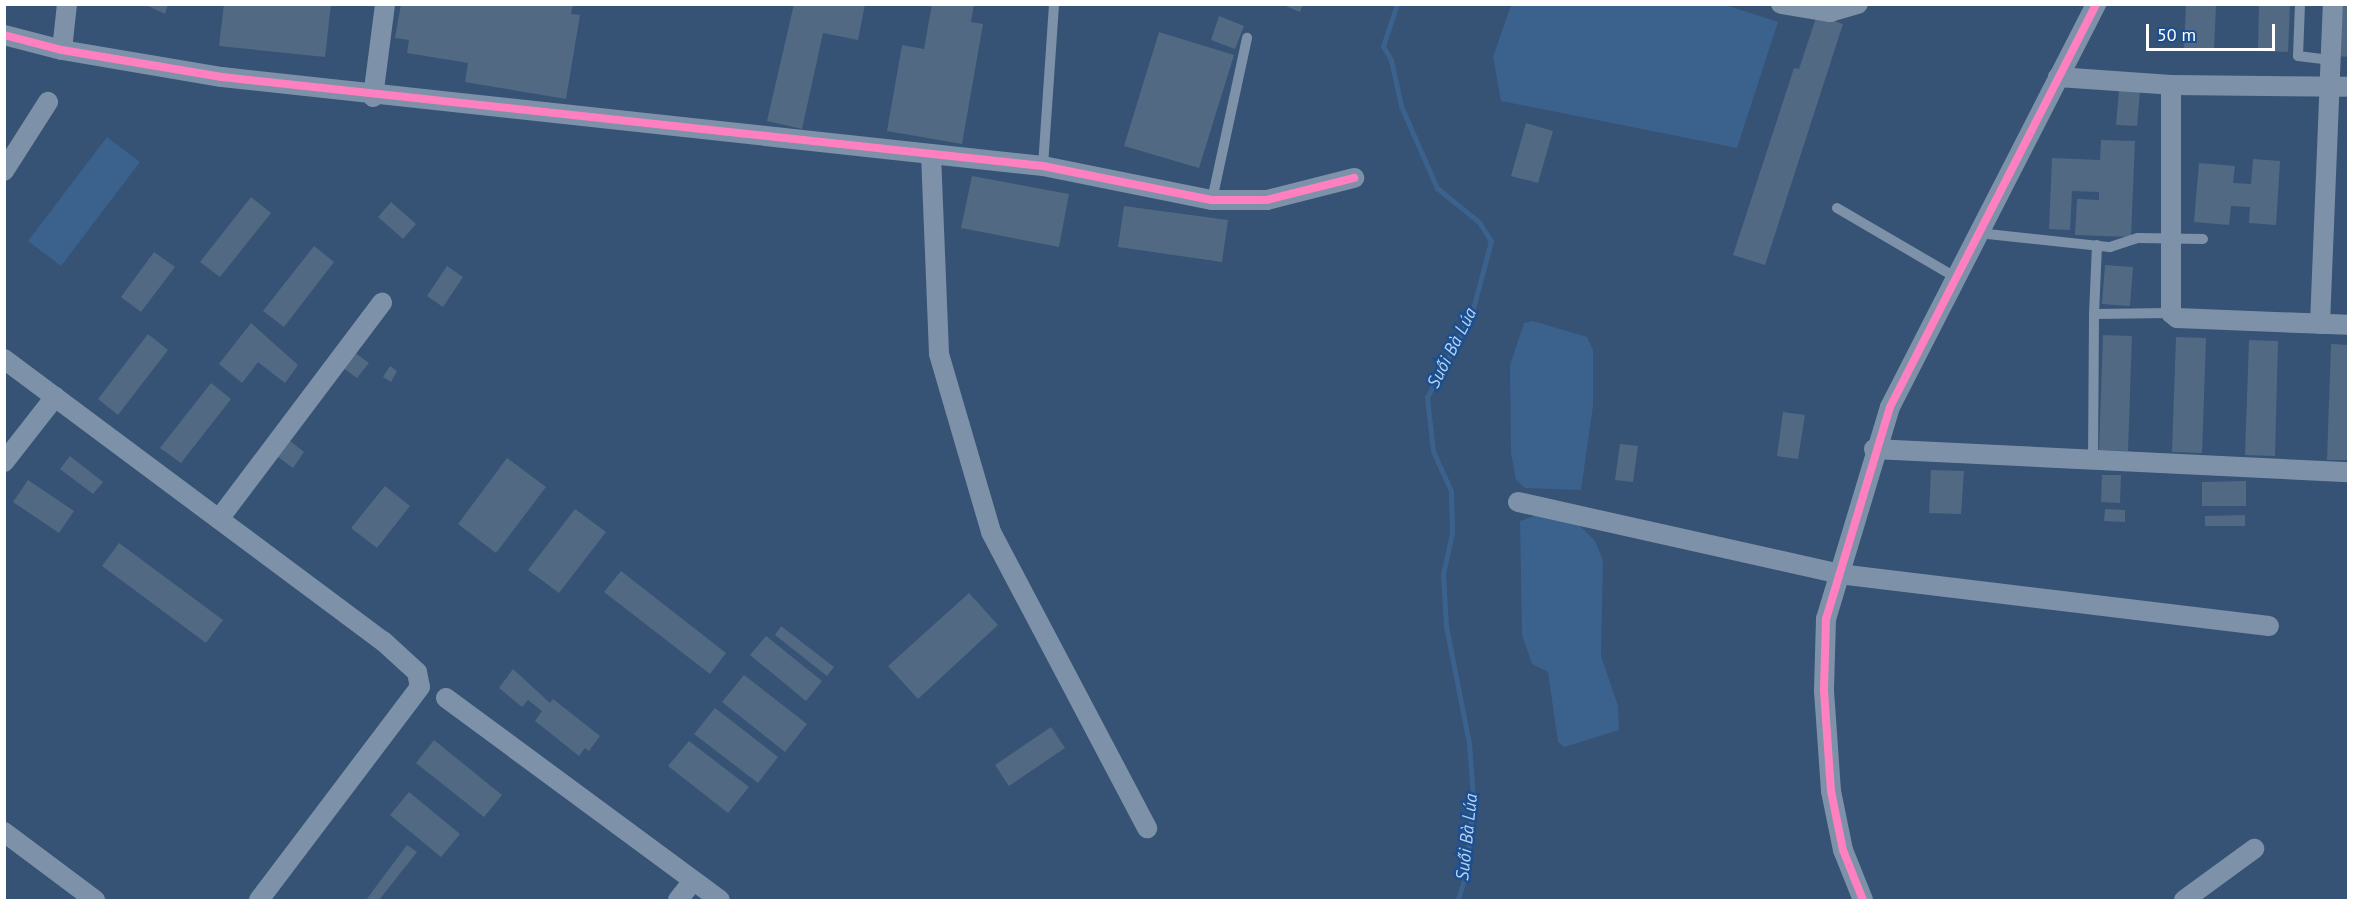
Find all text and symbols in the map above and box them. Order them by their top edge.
scale bar [2149,12,2278,50]
text: 50 m [2157,23,2196,46]
water label: Suối Bà Lúa [1423,304,1481,392]
water label: Suối Bà Lúa [1452,793,1482,881]

